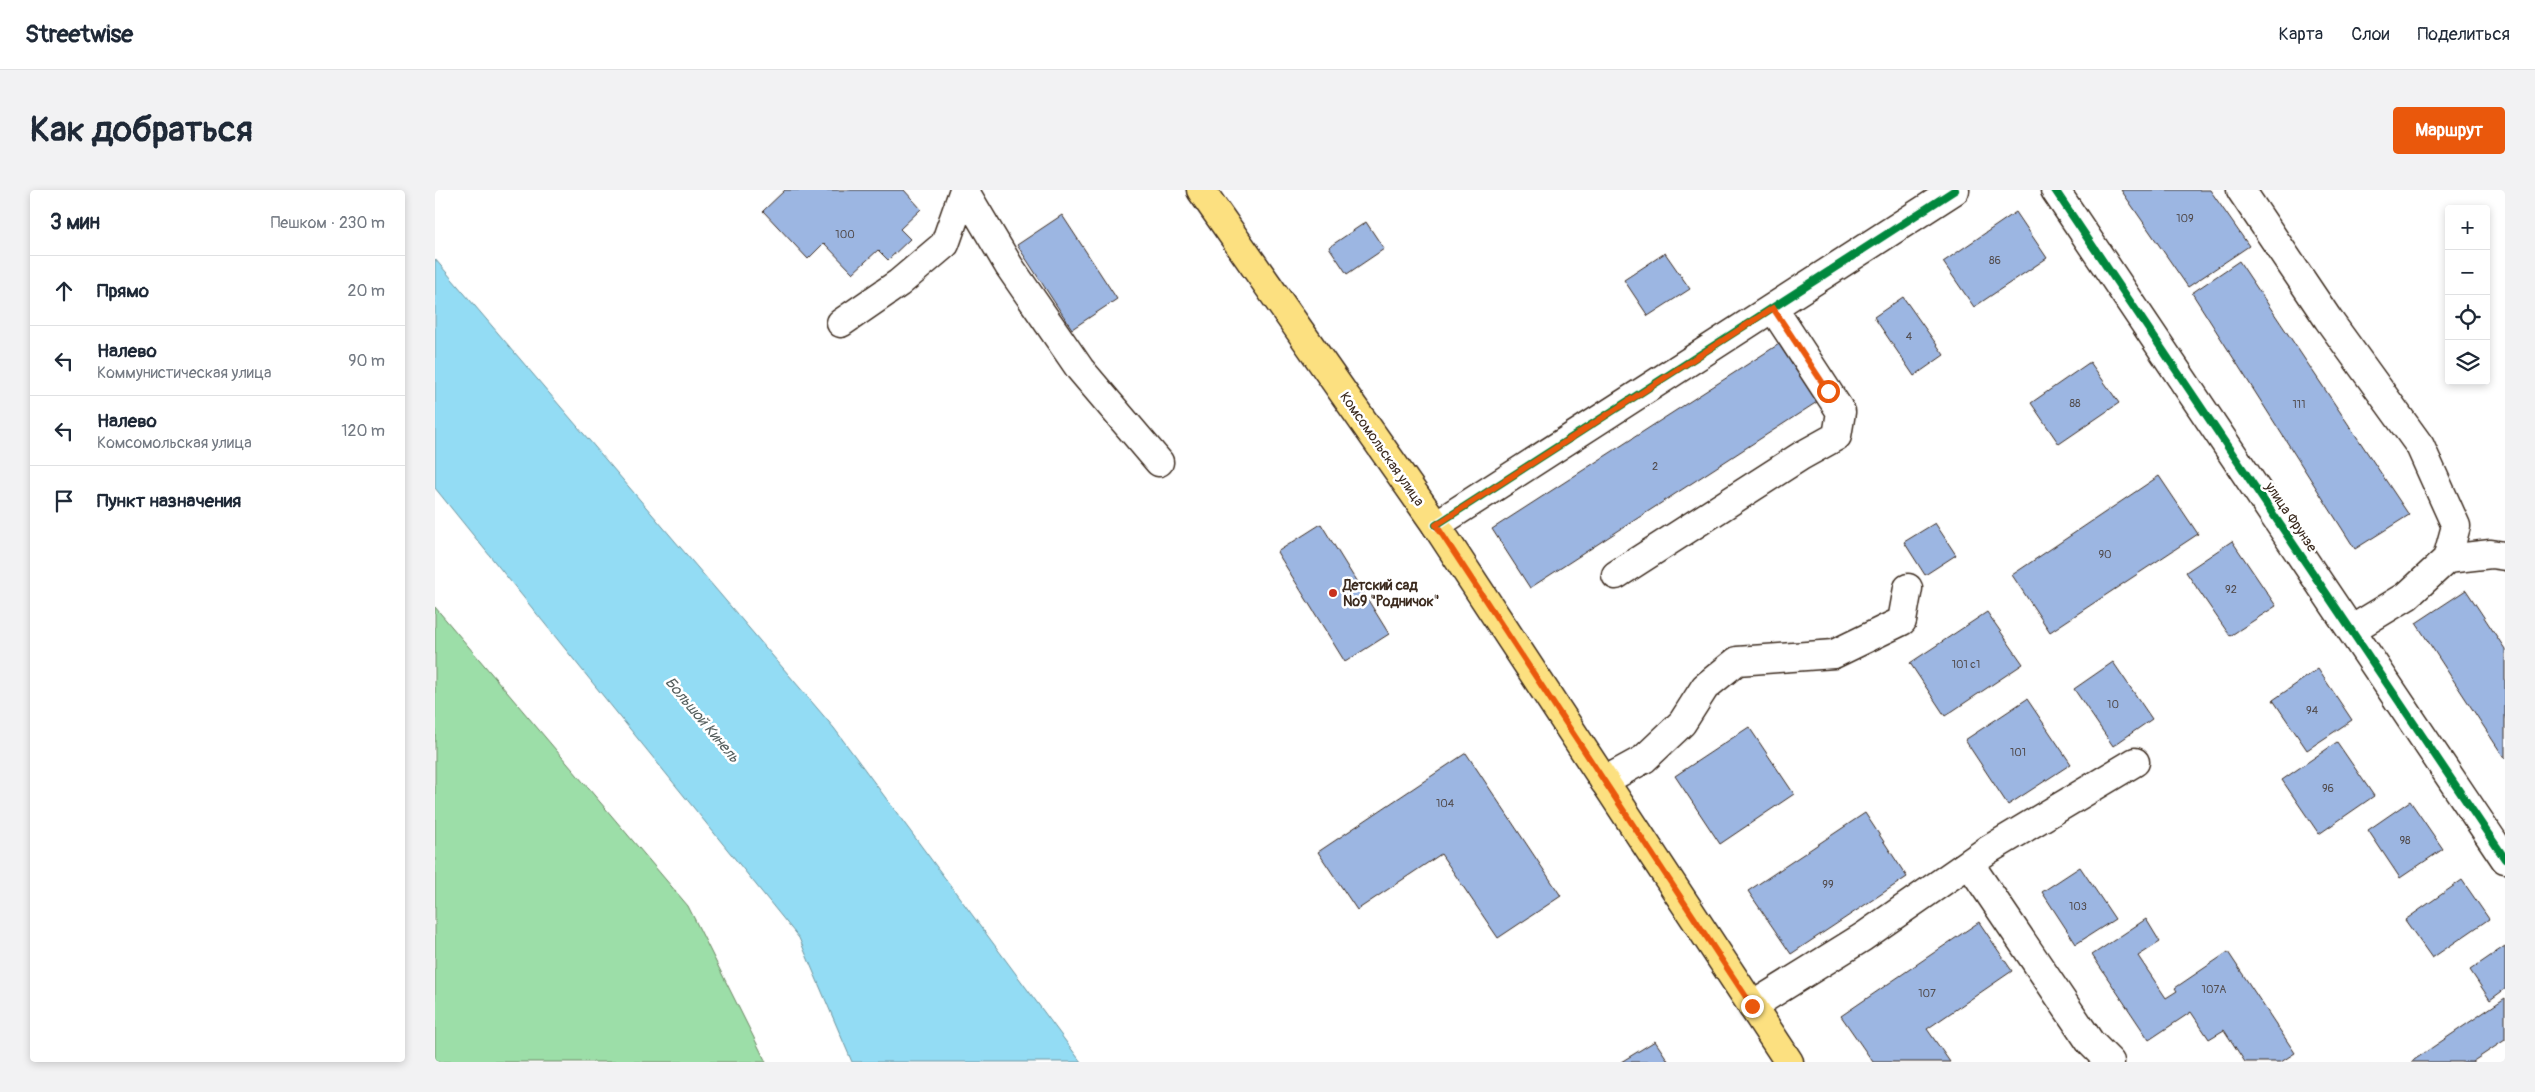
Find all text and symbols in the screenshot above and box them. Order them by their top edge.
text: Streetwise [25,20,133,49]
text: Карта [2279,23,2323,46]
text: Слои [2351,23,2389,46]
text: Поделиться [2417,23,2510,46]
button: Маршрут [2393,107,2505,154]
text: Как добраться [30,108,253,152]
map controls [2445,205,2490,385]
button: + [2445,205,2490,250]
text: 3 мин [50,209,100,236]
house number: 109 [2176,212,2194,225]
text: Пешком · 230 m [271,213,385,233]
house number: 100 [835,228,855,241]
button: − [2445,250,2490,295]
house number: 86 [1989,254,2001,267]
icon: ahead [50,277,78,305]
text: Прямо [97,279,149,303]
text: 20 m [347,281,385,301]
button: locate [2445,295,2490,340]
house number: 4 [1906,330,1913,343]
text: Налево [97,339,157,363]
button: layers [2445,340,2490,385]
icon: left [50,347,78,375]
text: 90 m [348,351,385,371]
text: Коммунистическая улица [97,363,271,383]
route start [1817,380,1840,403]
street label: Комсомольская улица [1336,389,1428,509]
house number: 88 [2069,397,2081,410]
house number: 111 [2293,398,2305,411]
text: Налево [97,409,157,433]
icon: left [50,417,78,445]
text: 120 m [341,421,385,441]
text: Комсомольская улица [97,433,252,453]
house number: 2 [1652,460,1658,473]
street label: улица Фрунзе [2261,478,2321,555]
icon: arrive [50,487,78,515]
text: Пункт назначения [97,489,241,513]
house number: 90 [2098,548,2112,561]
place label: Детский сад №9 "Родничок" [1342,577,1440,610]
house number: 92 [2225,583,2237,596]
marker: Детский сад №9 "Родничок" [1327,587,1339,599]
house number: 101 с1 [1952,658,1980,671]
water label: Большой Кинель [661,673,743,767]
house number: 10 [2107,698,2119,711]
house number: 94 [2306,704,2319,717]
house number: 101 [2010,746,2026,759]
house number: 96 [2322,782,2334,795]
house number: 104 [1436,797,1455,810]
house number: 98 [2399,834,2411,847]
house number: 99 [1822,878,1834,891]
house number: 103 [2069,900,2087,913]
house number: 107А [2202,983,2226,996]
house number: 107 [1918,987,1936,1000]
route end [1741,995,1764,1018]

